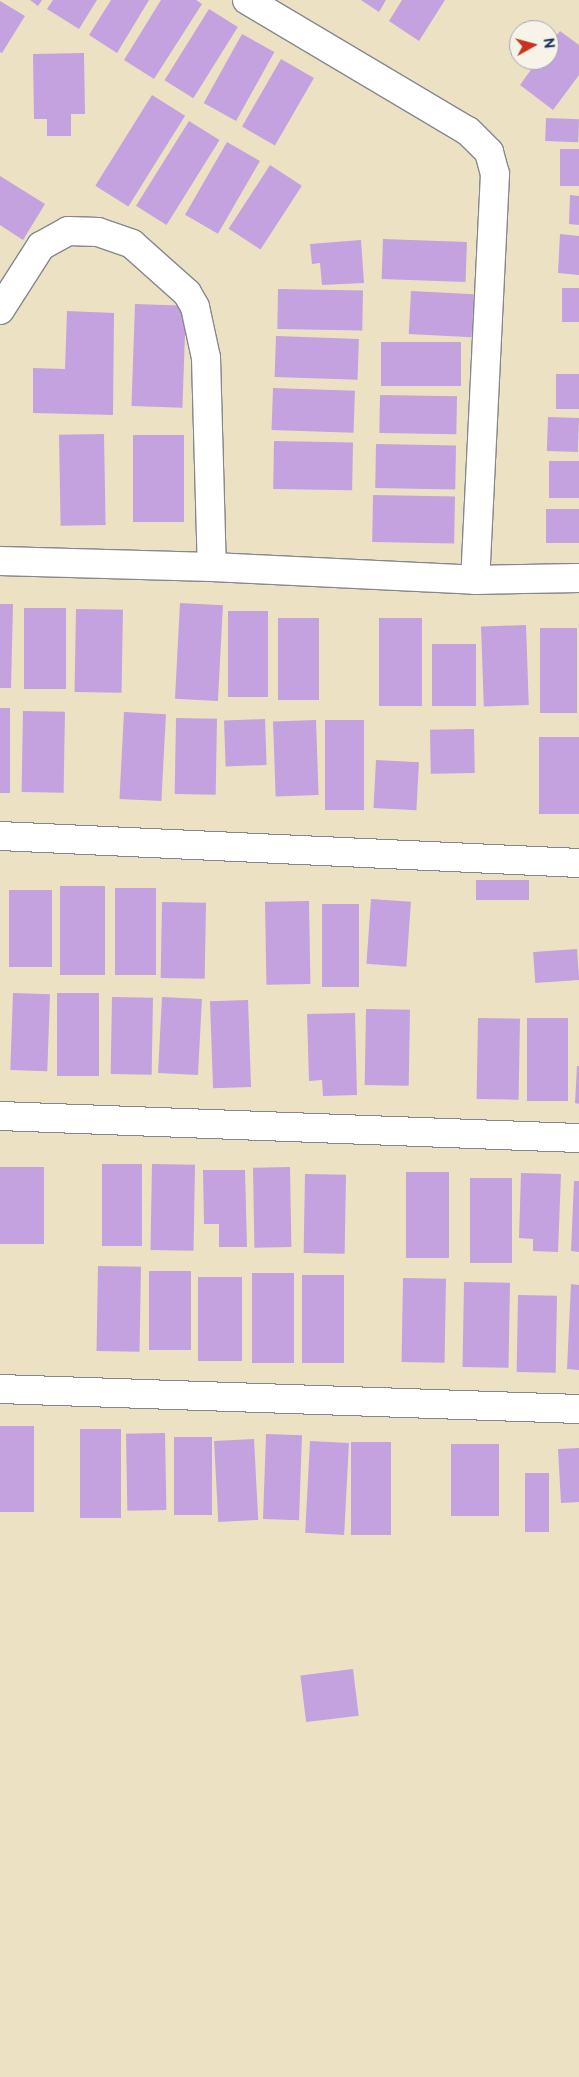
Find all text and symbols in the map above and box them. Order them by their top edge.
north arrow [509,20,559,70]
text: N [539,37,557,49]

